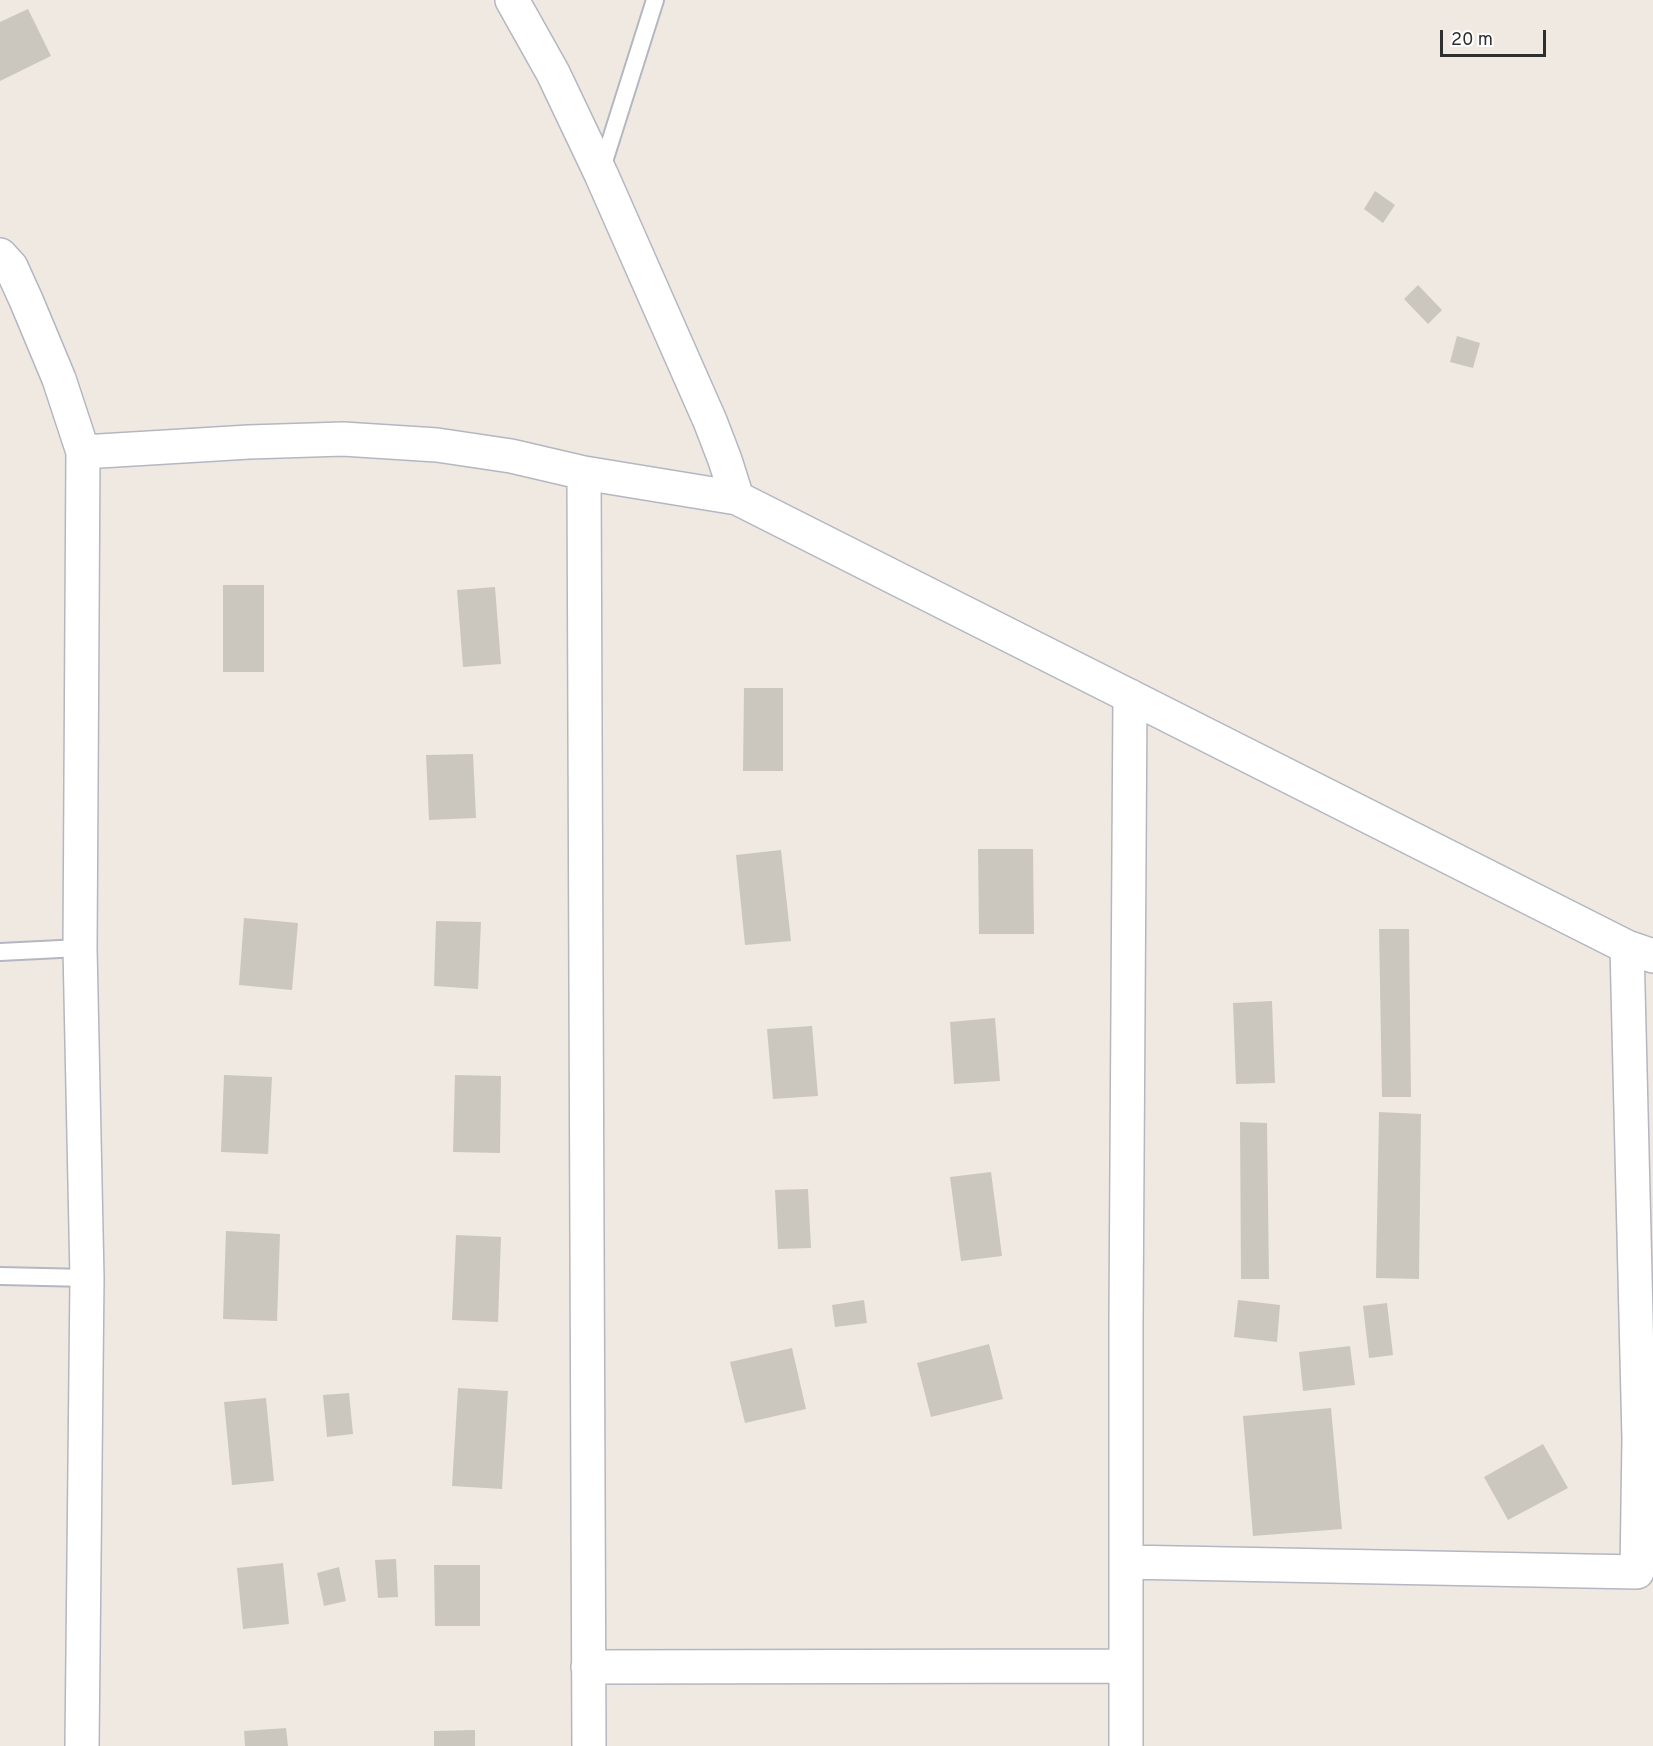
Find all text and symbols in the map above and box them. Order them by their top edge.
scale bar [1443,18,1550,56]
text: 20 m [1451,29,1493,52]

